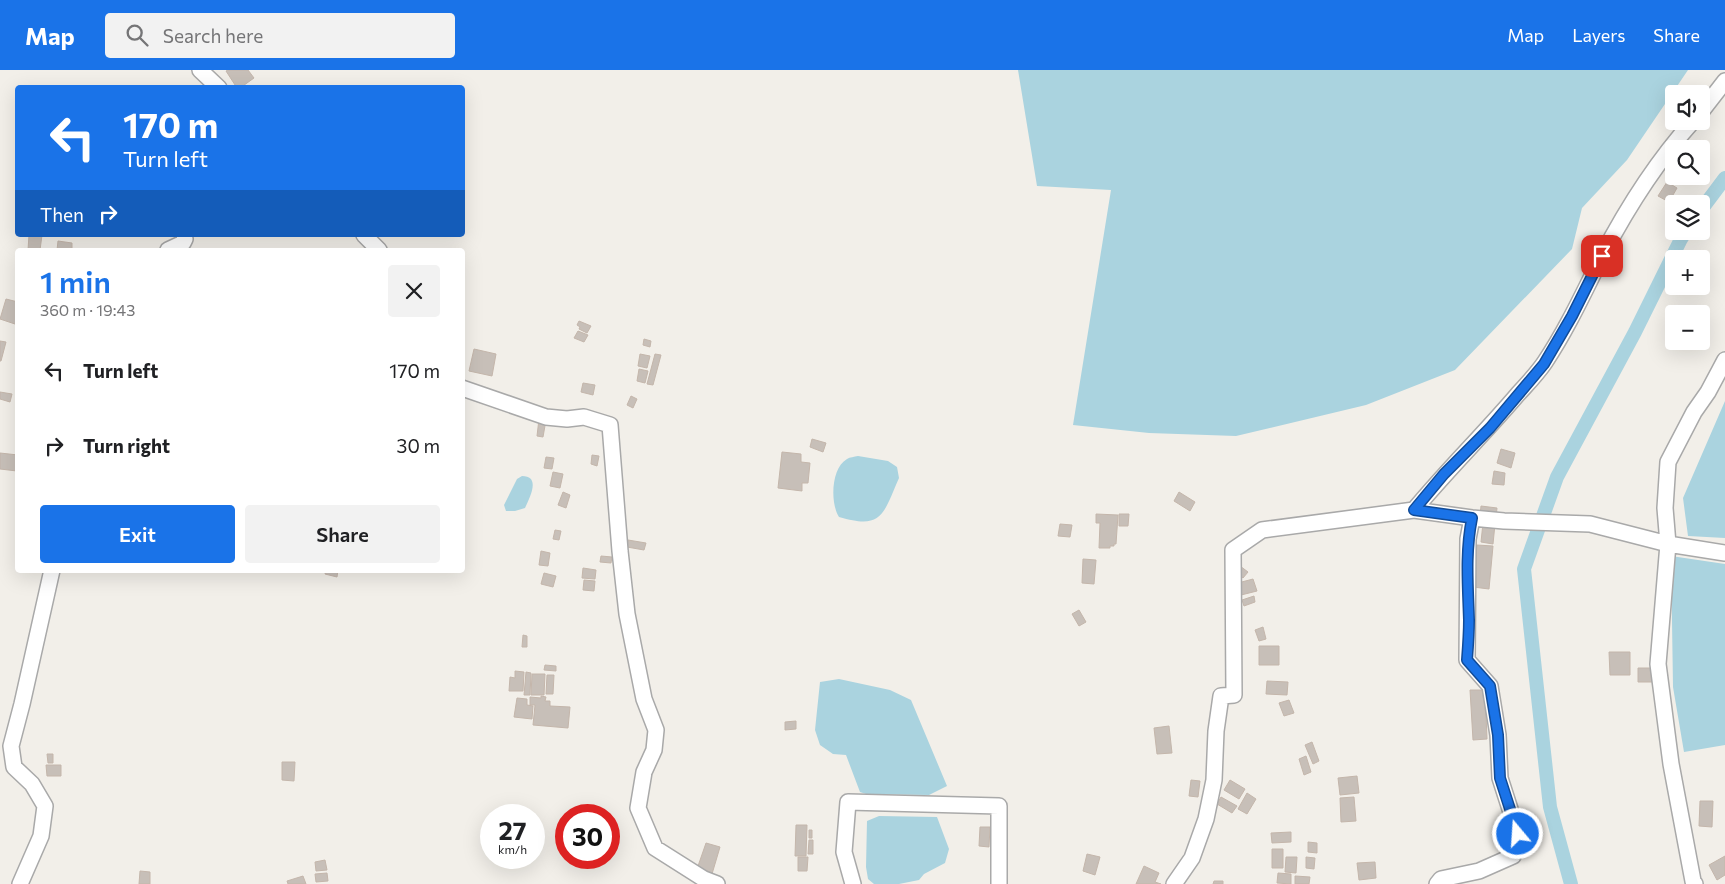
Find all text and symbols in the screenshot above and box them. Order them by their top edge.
search box [105,13,455,58]
text: Map [25,21,75,50]
icon: search [123,21,151,49]
text: Search here [163,24,263,47]
text: Map [1507,24,1544,46]
text: Layers [1572,24,1625,46]
text: Share [1653,24,1700,46]
map controls [1665,85,1710,350]
button: sound [1665,85,1710,130]
text: 170 m [123,102,218,145]
icon: left [40,105,105,170]
button: search [1665,140,1710,185]
text: Turn left [123,145,208,172]
button: layers [1665,195,1710,240]
icon: right [94,200,122,228]
text: Then [40,203,84,226]
pin [1581,235,1623,277]
icon: arrive [1588,242,1616,270]
button: + [1665,250,1710,295]
text: 1 min [40,262,111,299]
button: close [388,265,440,317]
text: 360 m · 19:43 [40,300,135,319]
button: − [1665,305,1710,350]
icon: left [40,357,68,385]
text: Turn left [83,359,158,382]
text: 170 m [389,359,440,382]
icon: right [40,432,68,460]
text: Turn right [83,434,170,457]
text: 30 m [397,434,440,457]
button: Exit [40,505,235,563]
button: Share [245,505,440,563]
speed limit sign: 30 [555,804,620,869]
position arrow [1491,807,1543,859]
text: 27 [499,815,526,845]
text: km/h [498,842,527,856]

